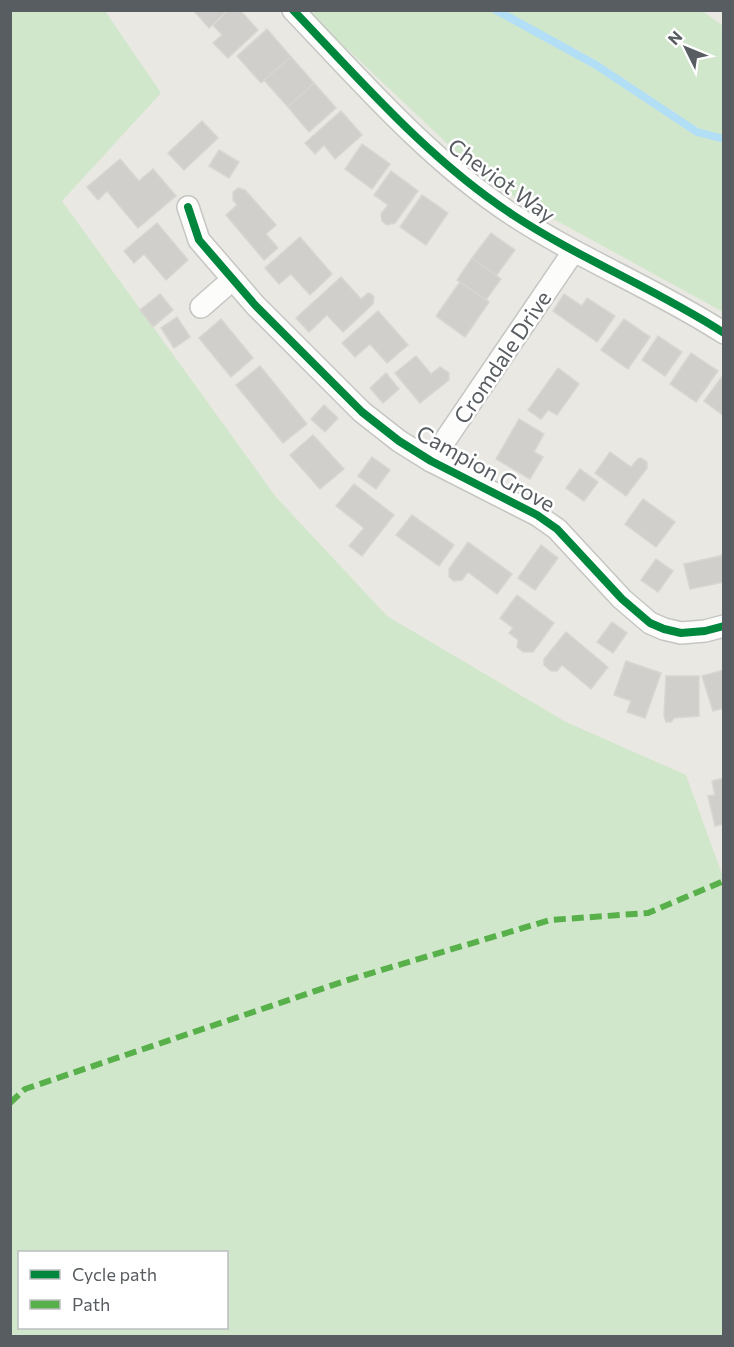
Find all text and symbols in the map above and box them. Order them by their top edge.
north arrow [656,18,716,78]
text: N [664,27,686,48]
street label: Cheviot Way [443,132,561,228]
street label: Cromdale Drive [448,285,556,429]
street label: Campion Grove [412,419,560,517]
legend [18,1251,228,1329]
text: Cycle path [72,1263,157,1285]
text: Path [72,1293,110,1315]

